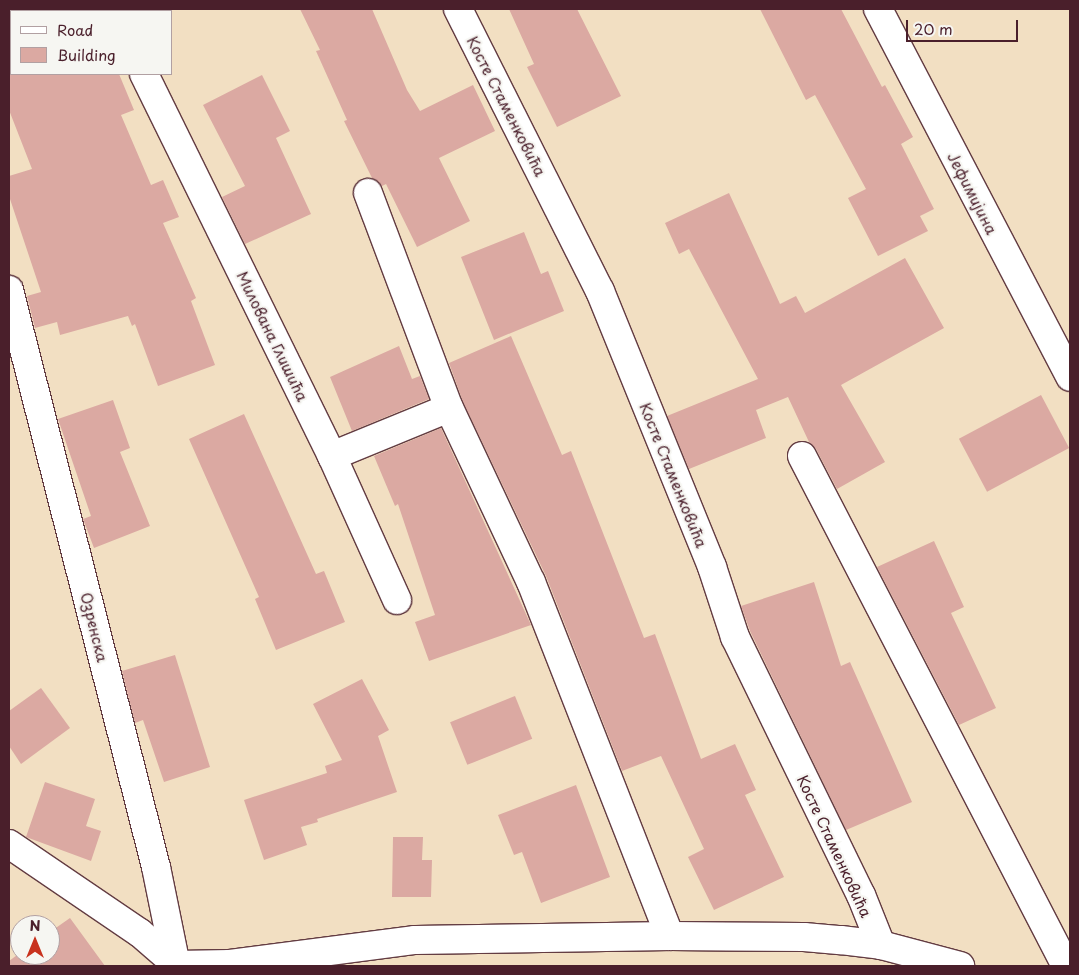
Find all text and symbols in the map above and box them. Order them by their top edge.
legend [10,10,172,75]
scale bar [909,10,1022,42]
text: 20 m [914,17,953,40]
text: Road [57,18,93,41]
street label: Косте Стаменковића [464,33,550,179]
text: Building [57,43,116,66]
street label: Јефимијина [945,149,1001,237]
street label: Милована Глишића [234,268,312,404]
street label: Косте Стаменковића [637,400,711,550]
street label: Озренска [78,590,112,664]
street label: Косте Стаменковића [794,772,876,920]
north arrow [10,915,60,965]
text: N [29,915,41,936]

